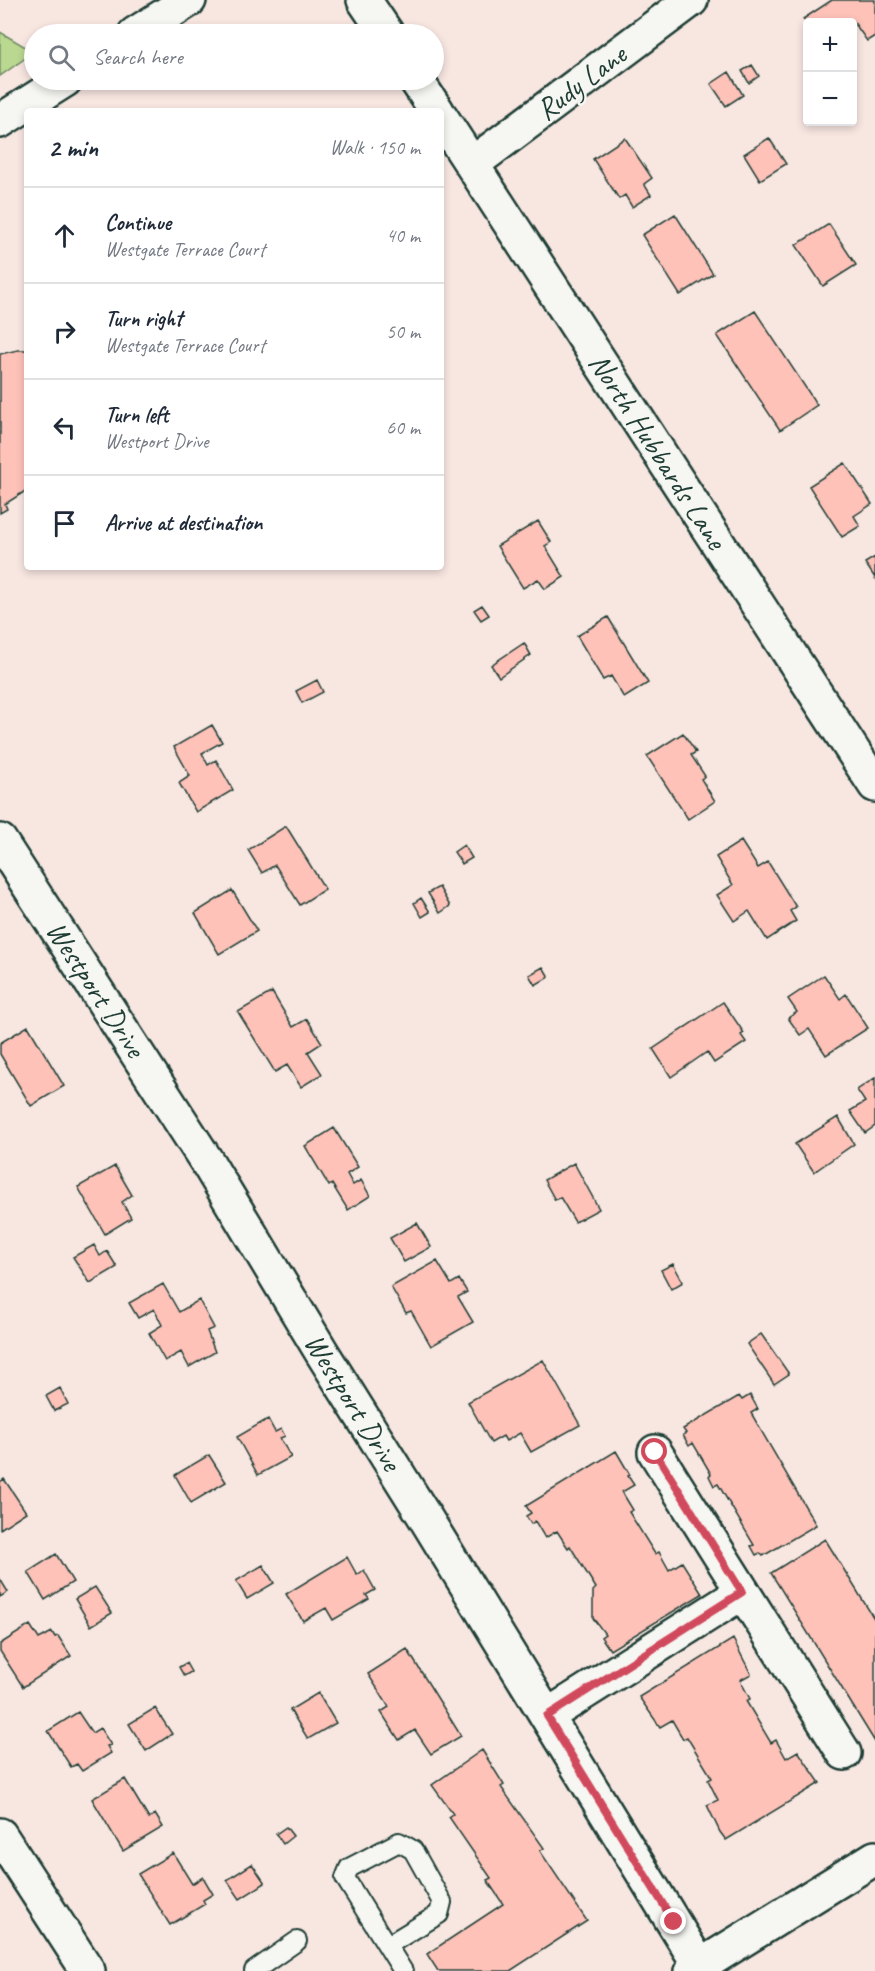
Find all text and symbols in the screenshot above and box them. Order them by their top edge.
map controls [803,18,857,126]
button: + [803,18,857,72]
search box [24,24,444,90]
street label: Rudy Lane [528,34,636,128]
icon: search [45,41,78,74]
text: Search here [93,43,183,71]
button: − [803,72,857,126]
text: 2 min [48,131,98,164]
text: Walk · 150 m [330,135,420,160]
text: Continue [105,209,171,237]
icon: ahead [48,219,81,252]
text: 40 m [386,223,420,248]
text: Westgate Terrace Court [105,237,265,262]
text: Turn right [105,305,182,333]
icon: right [48,315,81,348]
text: 50 m [386,319,420,344]
text: Westgate Terrace Court [105,333,265,358]
street label: North Hubbards Lane [581,346,737,558]
text: Turn left [105,401,169,429]
icon: left [48,411,81,444]
text: 60 m [386,415,420,440]
text: Westport Drive [105,429,208,454]
icon: arrive [48,507,81,540]
text: Arrive at destination [105,509,262,537]
street label: Westport Drive [38,914,155,1066]
street label: Westport Drive [296,1326,411,1480]
route start [641,1438,667,1464]
route end [660,1908,686,1934]

